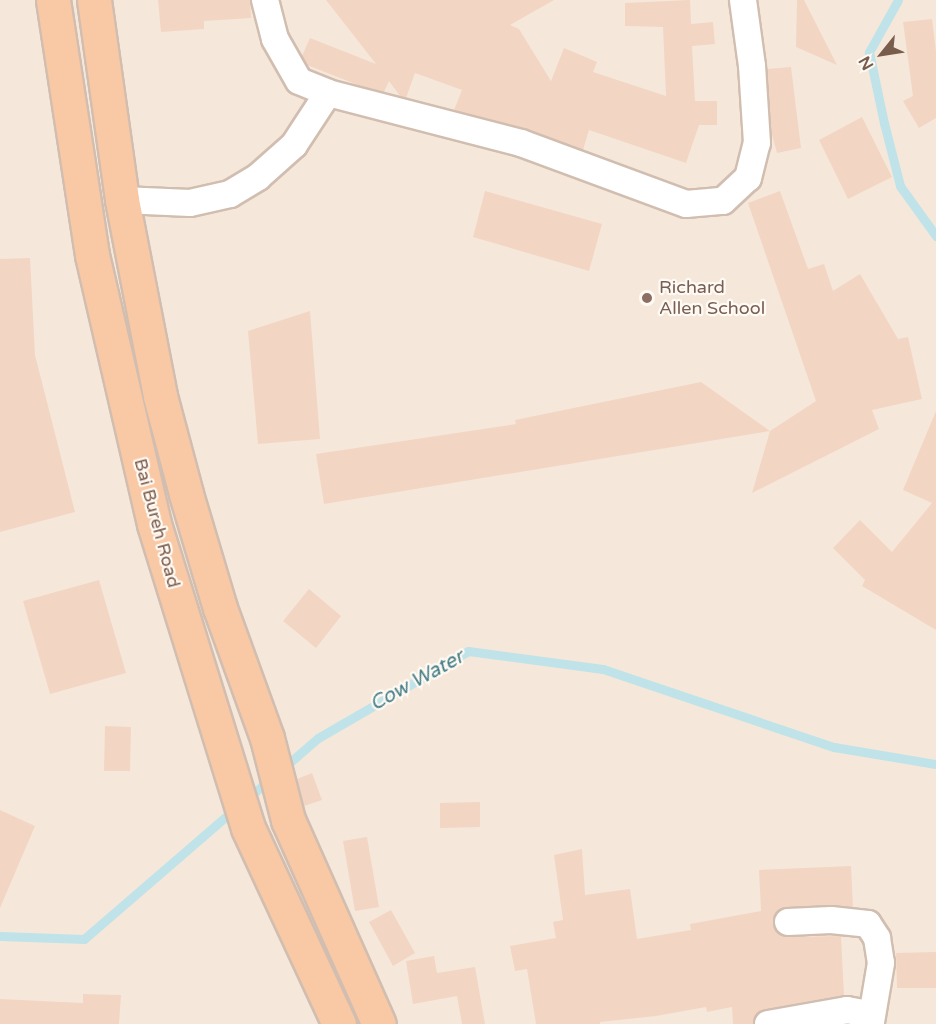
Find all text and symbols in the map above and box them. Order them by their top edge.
north arrow [852,24,912,84]
text: N [855,52,878,74]
place label: Richard Allen School [659,277,765,320]
marker: Richard Allen School [640,291,654,305]
street label: Bai Bureh Road [129,456,185,590]
water label: Cow Water [366,645,468,717]

